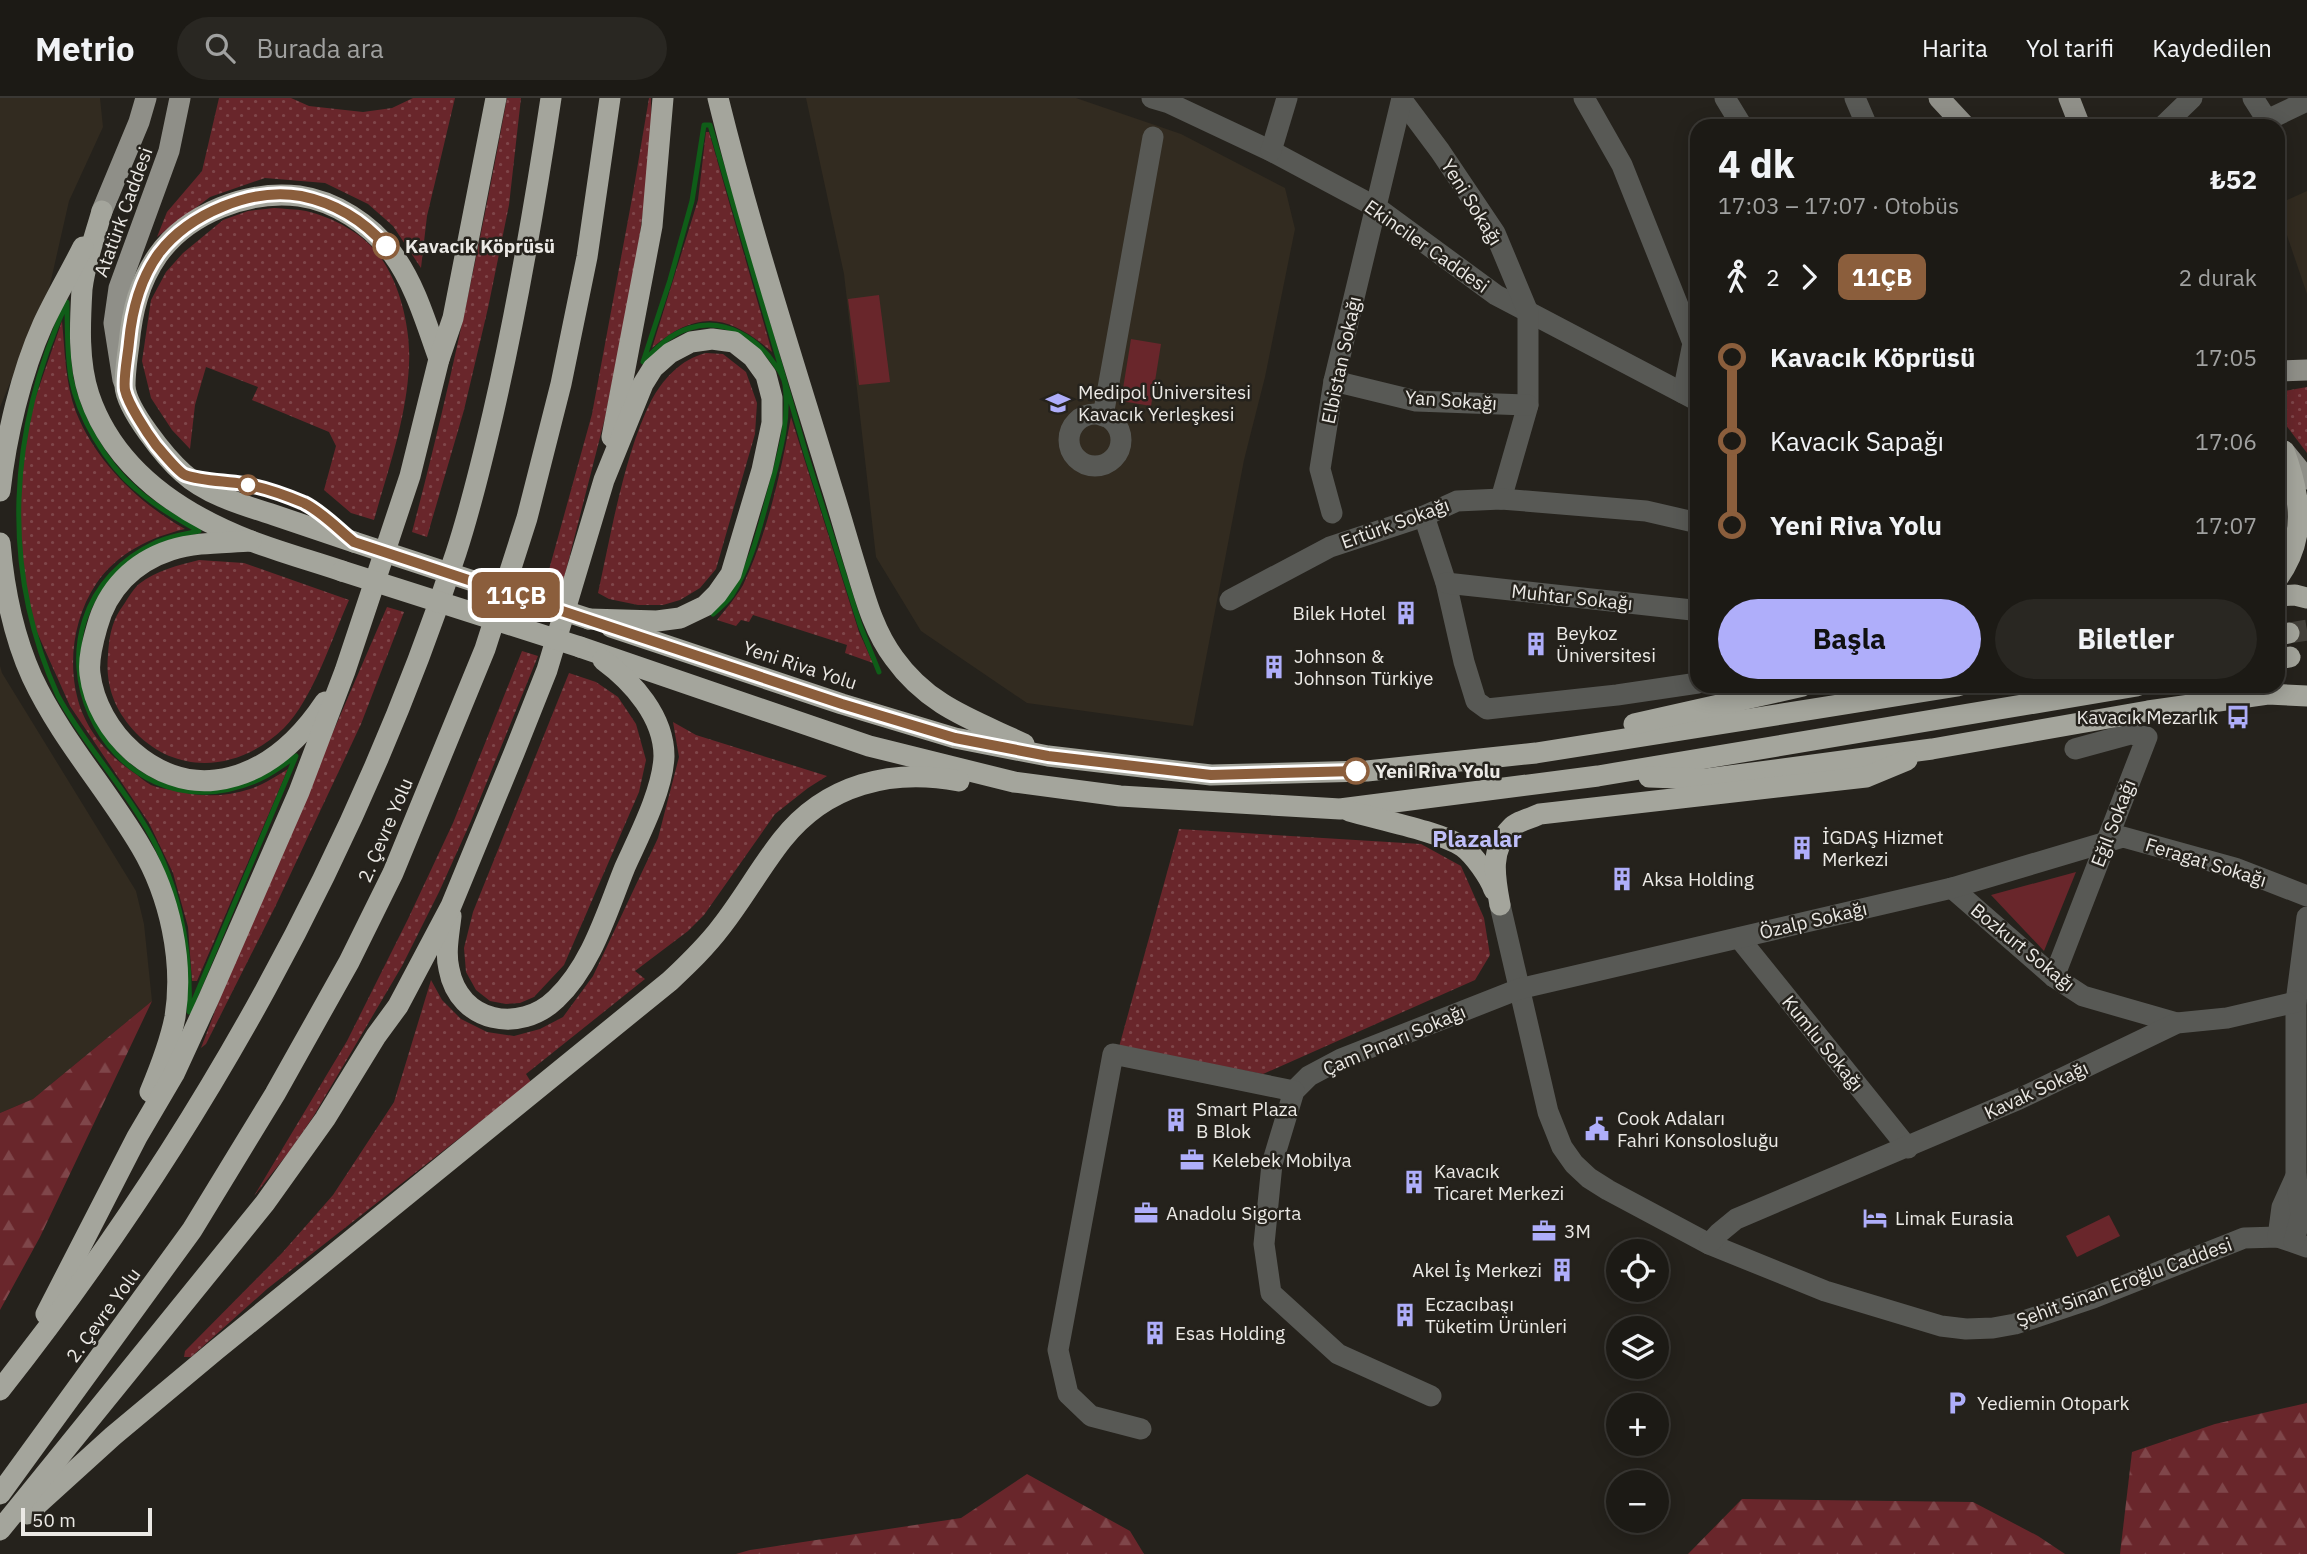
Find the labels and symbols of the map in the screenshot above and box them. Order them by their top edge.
street label: Atatürk Caddesi [88,144,158,280]
street label: Yeni Sokağı [1436,154,1508,250]
street label: Ekinciler Caddesi [1360,194,1494,298]
marker: Kavacık Köprüsü [373,233,399,259]
place label: Kavacık Köprüsü [405,234,555,258]
street label: Elbistan Sokağı [1316,294,1366,426]
place label: Medipol Üniversitesi Kavacık Yerleşkesi [1078,380,1251,426]
street label: Yan Sokağı [1404,385,1498,415]
school or university icon: Medipol Üniversitesi Kavacık Yerleşkesi [1044,389,1072,417]
unlabelled marker [238,475,258,495]
street label: Ertürk Sokağı [1338,492,1452,554]
line badge: 11ÇB [467,572,565,618]
street label: Muhtar Sokağı [1510,579,1634,615]
building icon: Bilek Hotel [1392,599,1420,627]
place label: Bilek Hotel [1292,601,1386,625]
place label: Beykoz Üniversitesi [1556,621,1656,667]
building icon: Beykoz Üniversitesi [1522,630,1550,658]
street label: Yeni Riva Yolu [740,635,860,695]
place label: Johnson & Johnson Türkiye [1294,644,1433,690]
building icon: Johnson & Johnson Türkiye [1260,653,1288,681]
bus stop icon: Kavacık Mezarlık [2224,703,2252,731]
place label: Kavacık Mezarlık [2076,705,2218,729]
marker: Yeni Riva Yolu [1343,758,1369,784]
place label: Yeni Riva Yolu [1375,759,1501,783]
street label: 2. Çevre Yolu [352,774,418,886]
street label: Eğil Sokağı [2085,776,2141,870]
district label: Plazalar [1432,823,1522,853]
place label: İGDAŞ Hizmet Merkezi [1822,825,1944,871]
street label: Feragat Sokağı [2142,832,2270,892]
building icon: İGDAŞ Hizmet Merkezi [1788,834,1816,862]
building icon: Aksa Holding [1608,865,1636,893]
place label: Aksa Holding [1642,867,1754,891]
street label: Özalp Sokağı [1757,896,1869,944]
street label: Bozkurt Sokağı [1966,898,2080,996]
street label: Kumlu Sokağı [1777,990,1869,1096]
street label: Çam Pınarı Sokağı [1319,999,1469,1081]
street label: Kavak Sokağı [1980,1055,2092,1125]
place label: Smart Plaza B Blok [1196,1097,1298,1143]
building icon: Smart Plaza B Blok [1162,1106,1190,1134]
place label: Cook Adaları Fahri Konsolosluğu [1617,1106,1779,1152]
public building icon: Cook Adaları Fahri Konsolosluğu [1583,1115,1611,1143]
office icon: Kelebek Mobilya [1178,1146,1206,1174]
place label: Kelebek Mobilya [1212,1148,1352,1172]
place label: Kavacık Ticaret Merkezi [1434,1159,1564,1205]
building icon: Kavacık Ticaret Merkezi [1400,1168,1428,1196]
office icon: Anadolu Sigorta [1132,1199,1160,1227]
place label: Anadolu Sigorta [1166,1201,1301,1225]
hotel icon: Limak Eurasia [1861,1204,1889,1232]
place label: Limak Eurasia [1895,1206,2014,1230]
office icon: 3M [1530,1217,1558,1245]
place label: 3M [1564,1219,1591,1243]
street label: Şehit Sinan Eroğlu Caddesi [2013,1232,2235,1332]
building icon: Akel İş Merkezi [1548,1256,1576,1284]
place label: Akel İş Merkezi [1412,1258,1542,1282]
street label: 2. Çevre Yolu [61,1263,145,1367]
place label: Eczacıbaşı Tüketim Ürünleri [1425,1292,1567,1338]
building icon: Eczacıbaşı Tüketim Ürünleri [1391,1301,1419,1329]
building icon: Esas Holding [1141,1319,1169,1347]
place label: Esas Holding [1175,1321,1285,1345]
parking icon: Yediemin Otopark [1943,1389,1971,1417]
place label: Yediemin Otopark [1977,1391,2129,1415]
scale bar [21,1505,152,1537]

